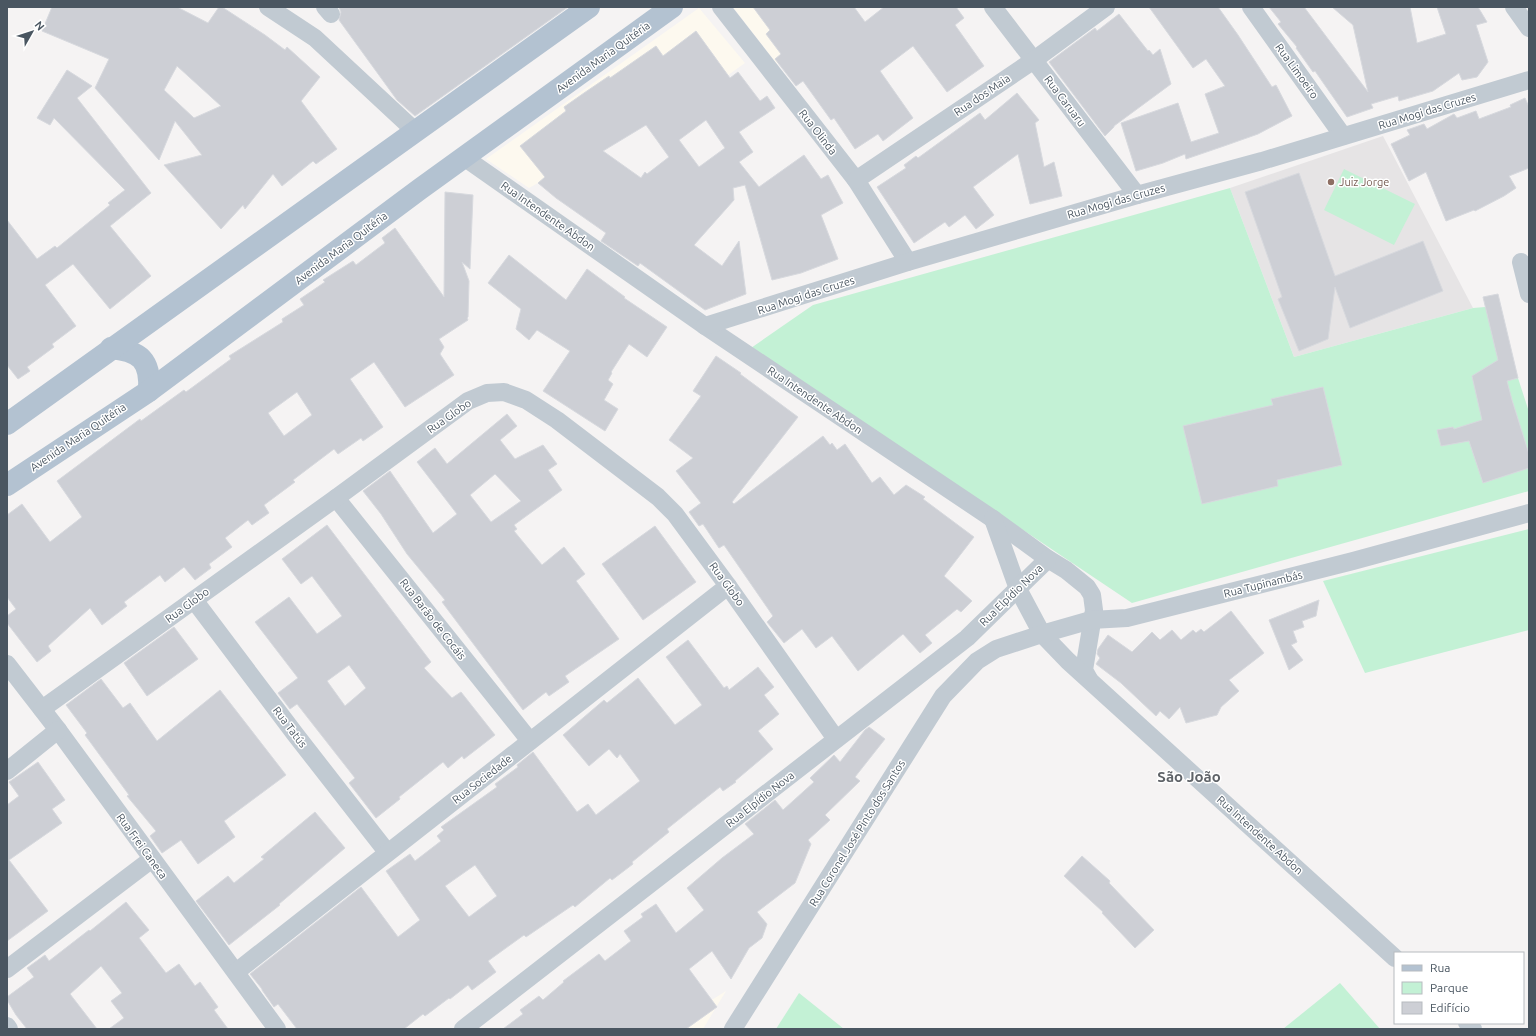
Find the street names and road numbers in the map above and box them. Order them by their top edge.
street label: Avenida Maria Quitéria [554,19,652,95]
street label: Rua Limoeiro [1273,41,1321,101]
street label: Rua dos Maia [952,72,1012,118]
street label: Rua Caruaru [1042,73,1088,129]
street label: Rua Mogi das Cruzes [1377,90,1477,132]
street label: Rua Olinda [797,107,839,157]
street label: Rua Intendente Abdon [499,179,597,253]
street label: Rua Mogi das Cruzes [1066,181,1167,221]
street label: Avenida Maria Quitéria [292,209,390,287]
street label: Rua Mogi das Cruzes [756,274,856,316]
street label: Rua Intendente Abdon [765,364,865,436]
street label: Rua Globo [425,397,473,435]
street label: Avenida Maria Quitéria [28,401,128,473]
street label: Rua Globo [707,560,747,608]
street label: Rua Elpídio Nova [977,562,1045,628]
street label: Rua Tupinambás [1222,568,1304,600]
street label: Rua Barão de Cocáis [398,576,468,662]
street label: Rua Globo [163,585,211,625]
street label: Rua Tatús [271,704,309,750]
street label: Rua Sociedade [450,752,514,806]
street label: Rua Coronel José Pinto dos Santos [807,757,907,908]
street label: Rua Elpídio Nova [724,769,796,829]
street label: Rua Intendente Abdon [1215,793,1305,877]
street label: Rua Frei Caneca [114,811,170,881]

